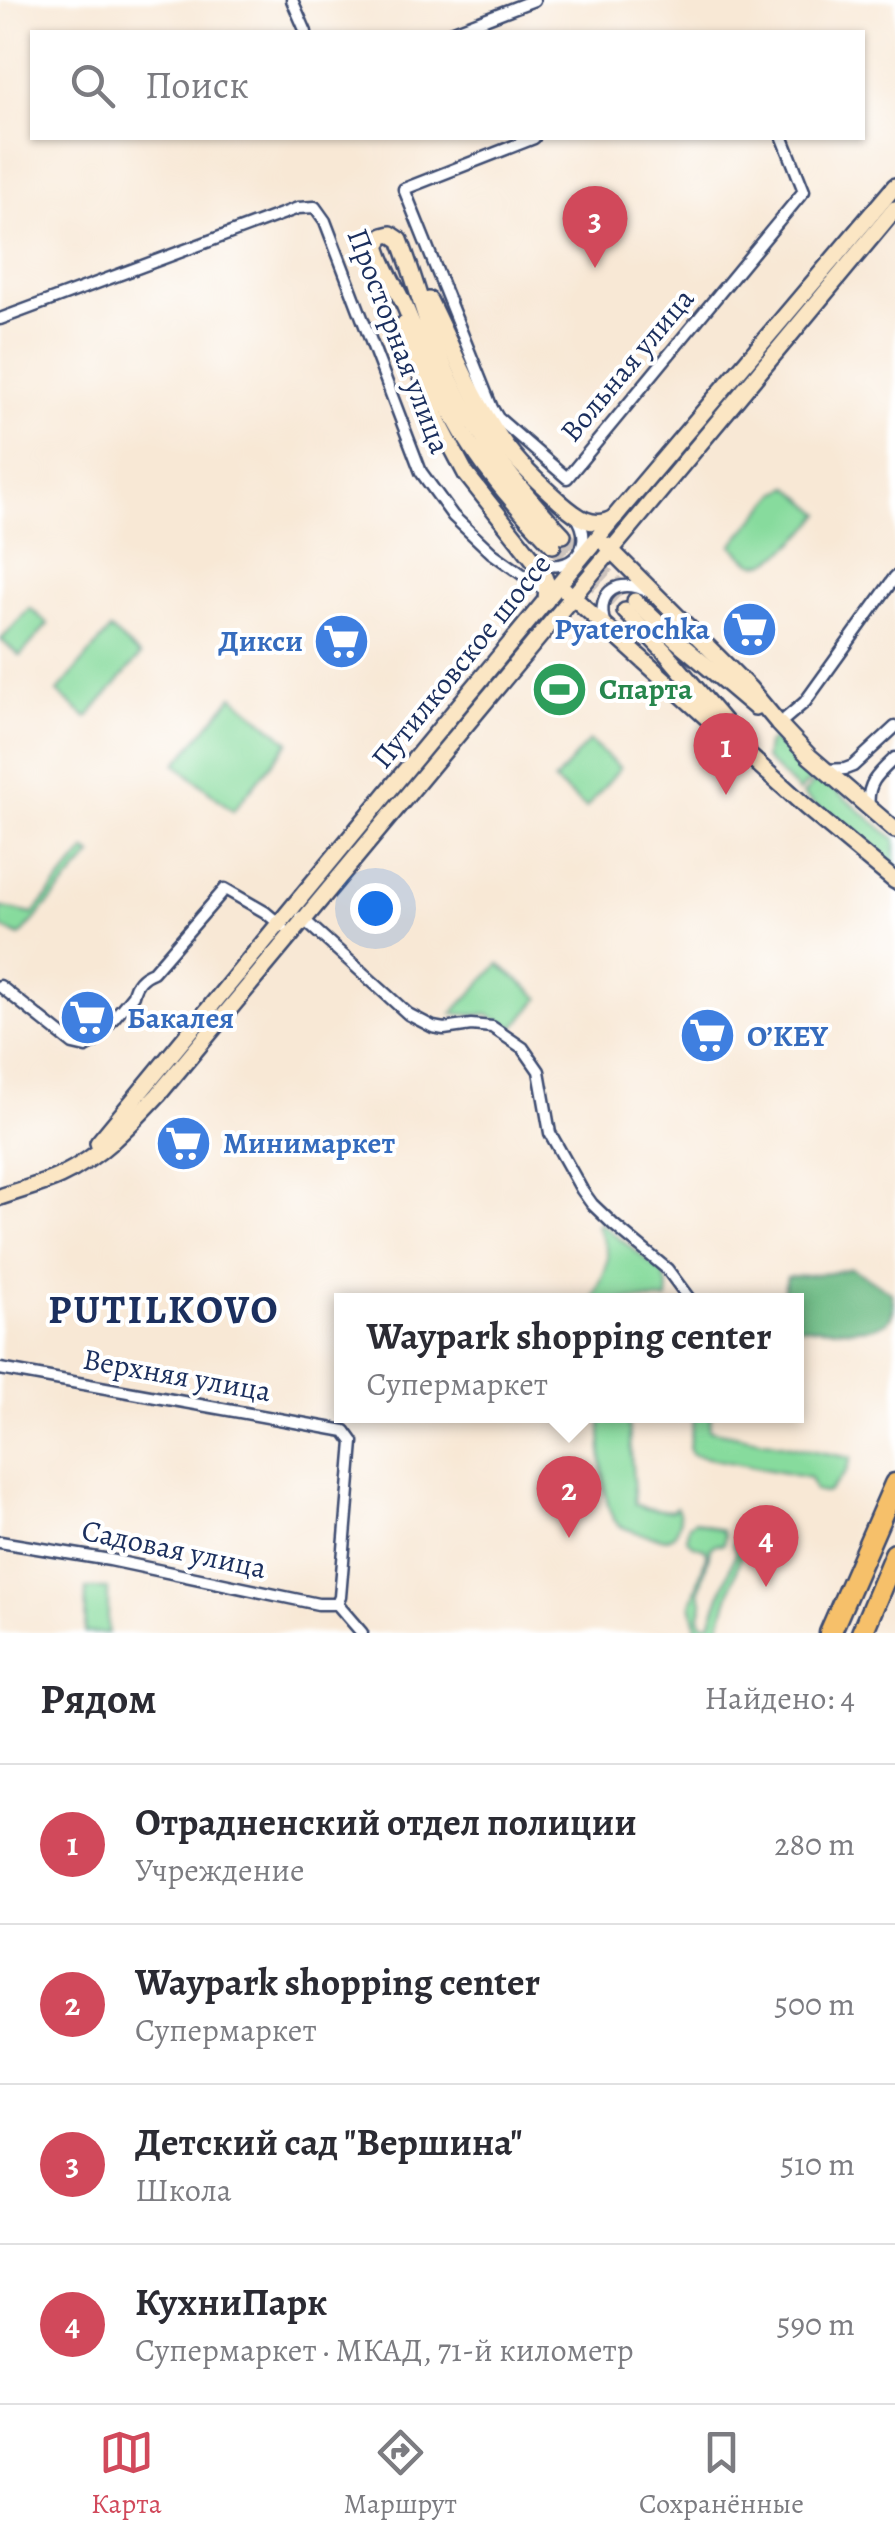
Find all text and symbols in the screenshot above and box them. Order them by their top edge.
search box [30,30,865,140]
icon: search [65,58,120,113]
text: Поиск [145,59,249,111]
pin: 3 [562,186,628,268]
street label: Просторная улица [338,223,460,459]
street label: Вольная улица [551,280,703,450]
street label: Путилковское шоссе [362,545,560,777]
supermarket icon: Pyaterochka [719,599,779,659]
place label: Pyaterochka [554,609,711,649]
supermarket icon: Дикси [312,611,372,671]
place label: Дикси [218,621,303,661]
sports icon: Спарта [530,659,590,719]
place label: Спарта [599,669,693,709]
pin: 1 [694,712,758,795]
your location [350,883,401,934]
supermarket icon: Бакалея [58,988,118,1048]
place label: Бакалея [127,998,234,1038]
supermarket icon: O’KEY [678,1006,738,1066]
place label: O’KEY [747,1016,829,1056]
supermarket icon: Минимаркет [154,1113,214,1173]
place label: Минимаркет [223,1123,395,1163]
district label: PUTILKOVO [48,1282,280,1337]
popup [334,1293,804,1423]
text: Waypark shopping center [366,1310,772,1362]
street label: Верхняя улица [80,1339,274,1411]
text: Супермаркет [366,1362,548,1406]
pin: 2 [536,1456,602,1538]
pin: 4 [734,1504,798,1587]
street label: Садовая улица [78,1510,270,1588]
text: Рядом [40,1670,157,1727]
text: Найдено: 4 [704,1676,855,1720]
text: Отрадненский отдел полиции [135,1796,637,1848]
text: 1 [67,1822,78,1866]
text: 280 m [774,1822,855,1866]
text: Учреждение [135,1848,305,1892]
text: Waypark shopping center [135,1956,540,2008]
text: 2 [65,1982,80,2026]
text: 500 m [774,1982,855,2026]
text: Супермаркет [135,2008,317,2052]
text: Детский сад "Вершина" [135,2116,522,2168]
text: 3 [66,2142,79,2186]
text: 510 m [780,2142,855,2186]
text: Школа [135,2168,232,2212]
text: КухниПарк [135,2276,327,2328]
text: 4 [65,2302,80,2346]
text: 590 m [777,2302,855,2346]
text: Супермаркет · МКАД, 71-й километр [135,2328,634,2372]
tab: Карта [91,2425,162,2523]
tab: Маршрут [344,2425,457,2523]
tab: Сохранённые [639,2425,804,2523]

